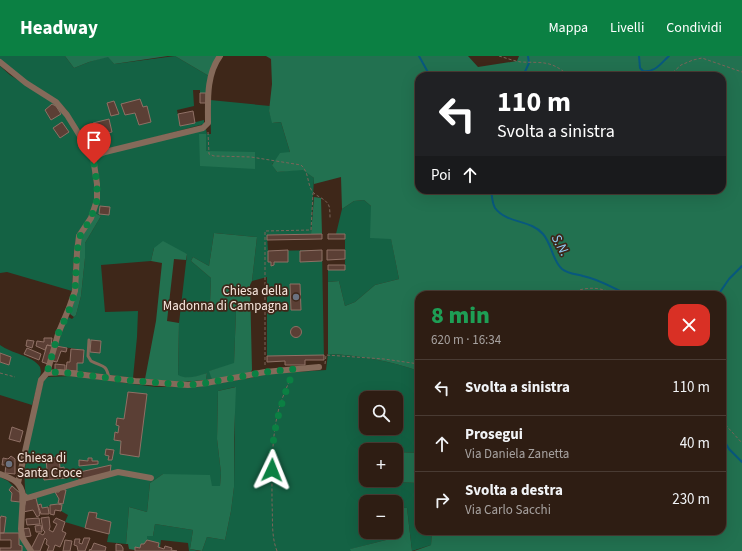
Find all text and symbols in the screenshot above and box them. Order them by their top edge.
text: Headway [20,15,98,42]
text: Mappa [548,18,588,38]
text: Livelli [610,18,644,38]
text: Condividi [666,18,722,38]
text: 110 m [497,82,571,122]
icon: left [431,88,483,140]
text: Svolta a sinistra [497,119,615,144]
pin [77,123,111,164]
icon: arrive [83,129,105,151]
icon: ahead [459,164,481,186]
text: Poi [431,165,451,186]
water label: S.N. [546,231,574,260]
place label: Chiesa della Madonna di Campagna [163,282,288,315]
marker: Chiesa della Madonna di Campagna [291,292,301,302]
text: 8 min [431,298,490,333]
button: close [668,304,710,346]
text: 620 m · 16:34 [431,331,501,349]
icon: left [431,377,453,399]
text: Svolta a sinistra [465,377,570,398]
text: 110 m [672,377,710,398]
map controls [359,391,403,539]
button: search [359,391,403,435]
text: Prosegui [465,424,523,445]
icon: ahead [431,433,453,455]
text: 40 m [680,433,710,454]
button: + [359,443,403,487]
text: Via Daniela Zanetta [465,445,569,463]
place label: Chiesa di Santa Croce [17,449,82,482]
position arrow [251,449,293,491]
marker: Chiesa di Santa Croce [4,459,14,469]
text: Svolta a destra [465,480,563,501]
icon: right [431,489,453,511]
text: 230 m [672,489,710,510]
button: − [359,495,403,539]
text: Via Carlo Sacchi [465,501,551,519]

